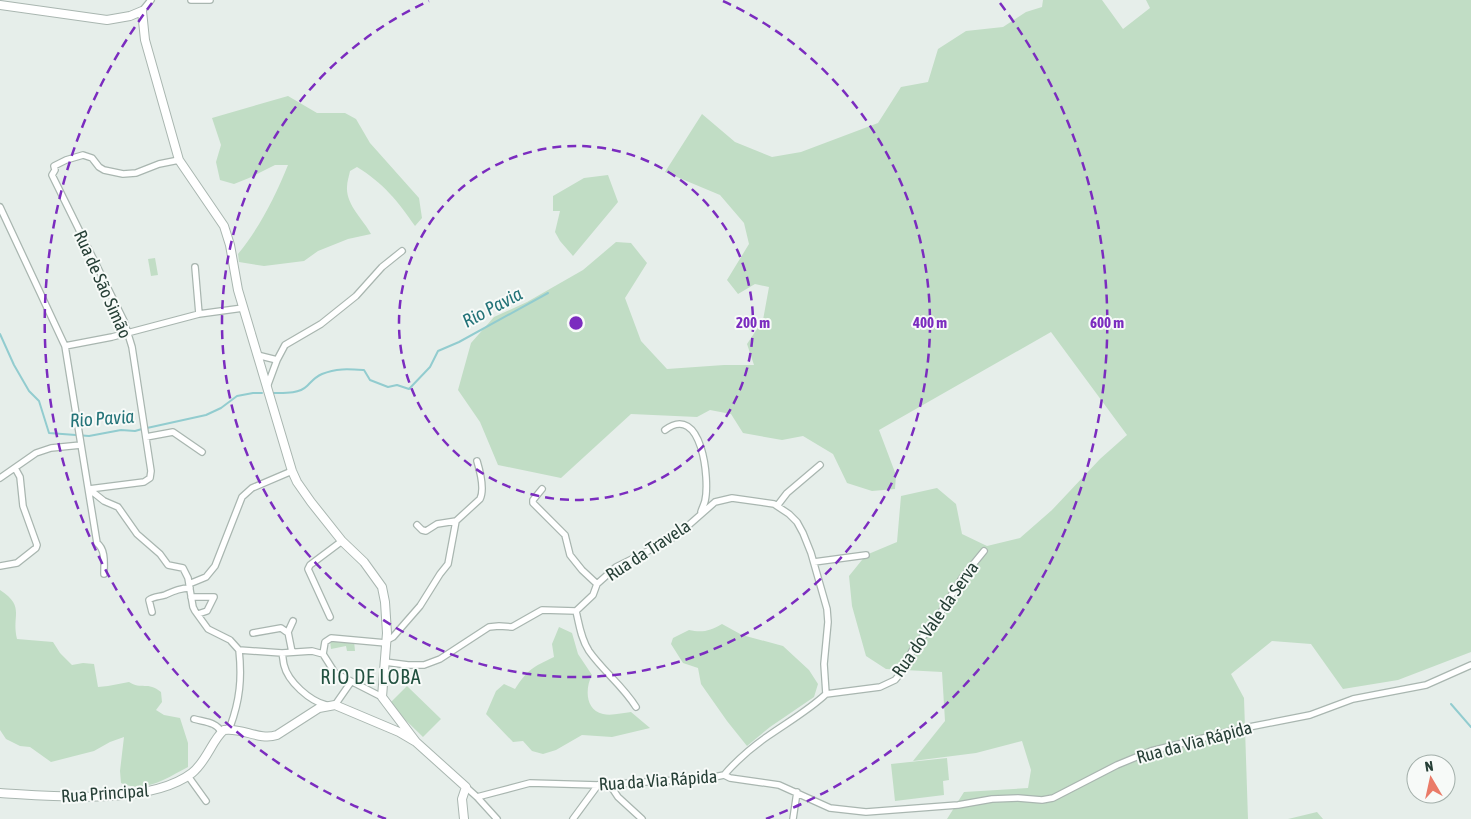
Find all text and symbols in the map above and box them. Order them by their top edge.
street label: Rua de São Simão [70,227,136,341]
water label: Rio Pavia [458,282,526,332]
centre of rings [567,314,585,332]
text: 200 m [736,314,770,331]
text: 400 m [912,314,947,331]
text: 600 m [1090,314,1124,331]
water label: Rio Pavia [69,405,135,431]
street label: Rua da Travela [602,515,694,585]
street label: Rua do Vale da Serva [887,557,983,681]
district label: RIO DE LOBA [320,665,422,688]
street label: Rua da Via Rápida [1134,717,1254,767]
north arrow [1406,754,1456,804]
text: N [1424,758,1434,775]
street label: Rua da Via Rápida [598,765,718,795]
street label: Rua Principal [60,779,150,807]

